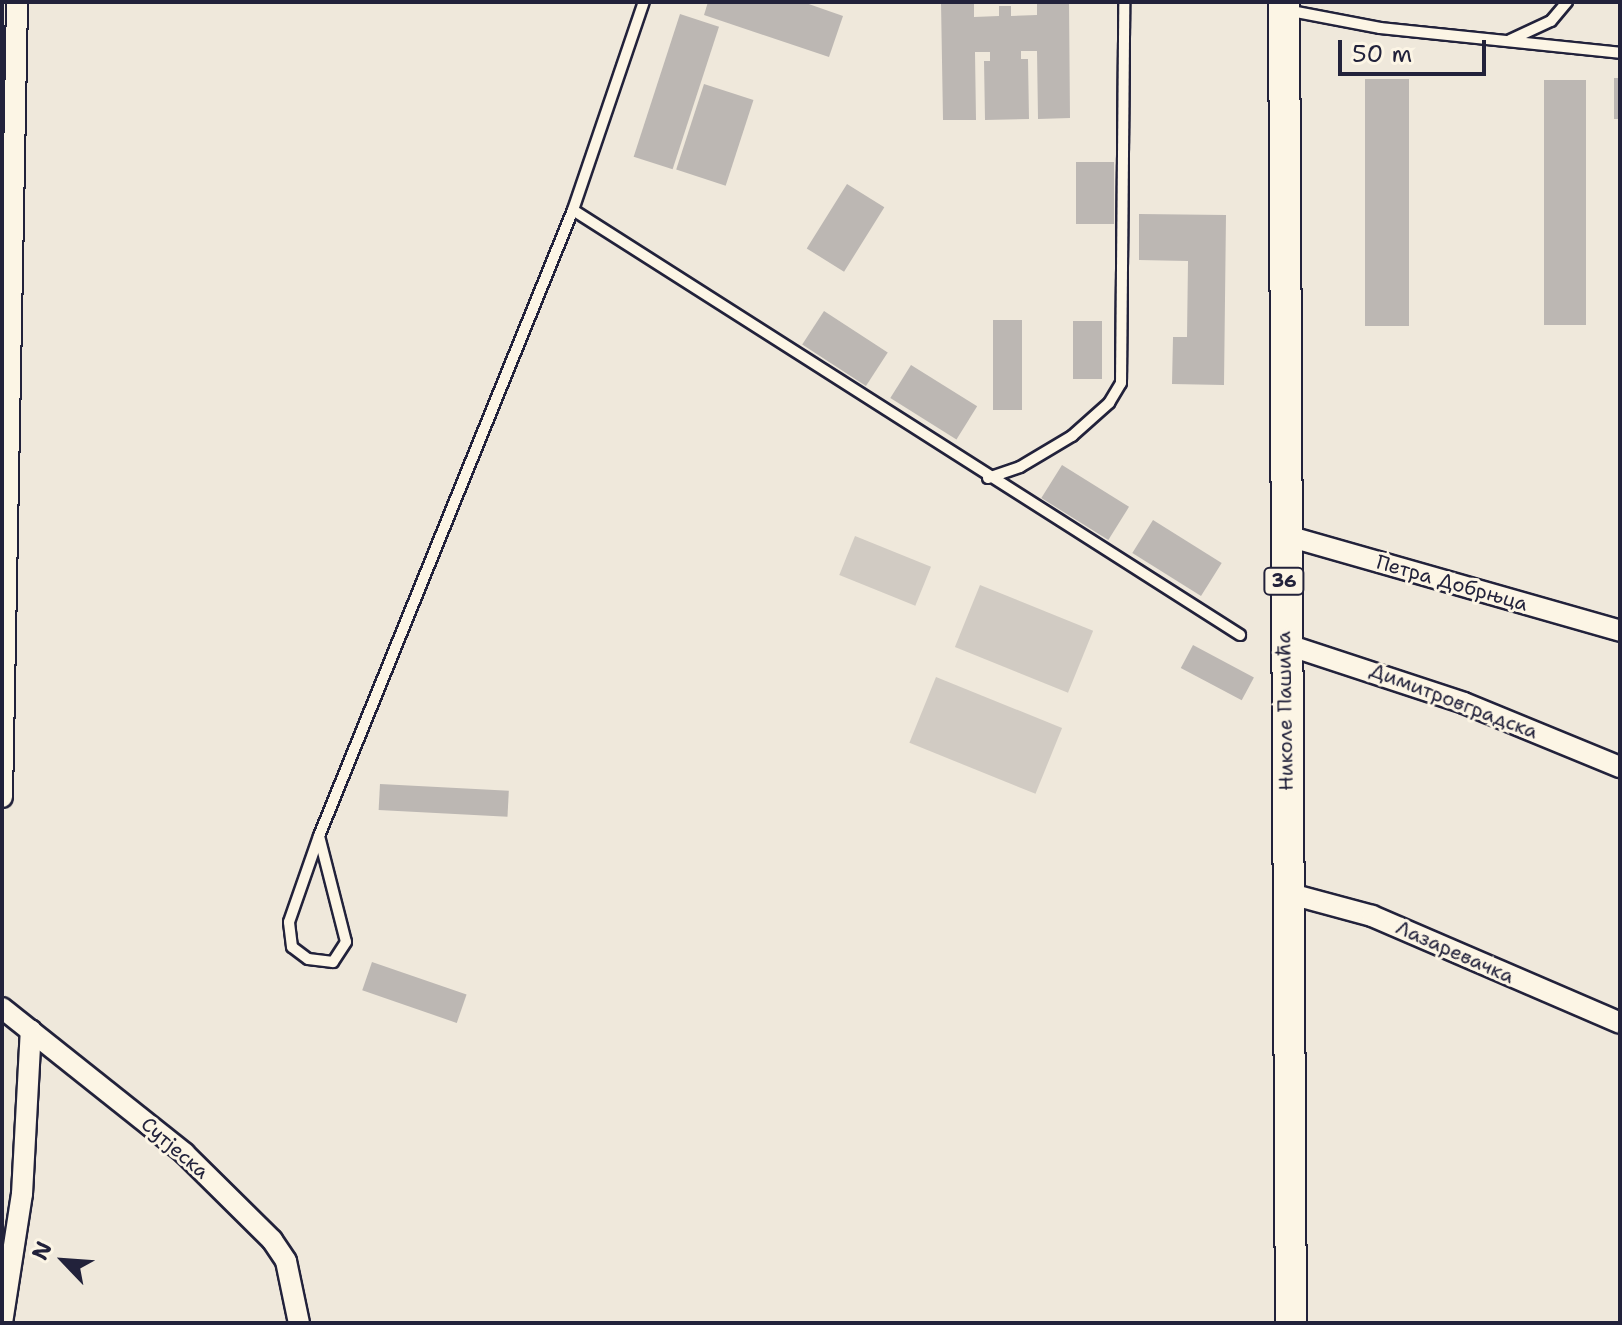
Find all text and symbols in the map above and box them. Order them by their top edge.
scale bar [1342,24,1490,74]
text: 50 m [1352,38,1412,70]
street label: Петра Добрњца [1373,550,1531,616]
road number: 36 [1262,567,1306,595]
street label: Николе Пашића [1272,631,1298,791]
street label: Димитровградска [1367,658,1541,744]
street label: Лазаревачка [1392,915,1518,989]
street label: Сутјеска [136,1112,214,1184]
north arrow [24,1221,104,1301]
text: N [25,1237,59,1265]

